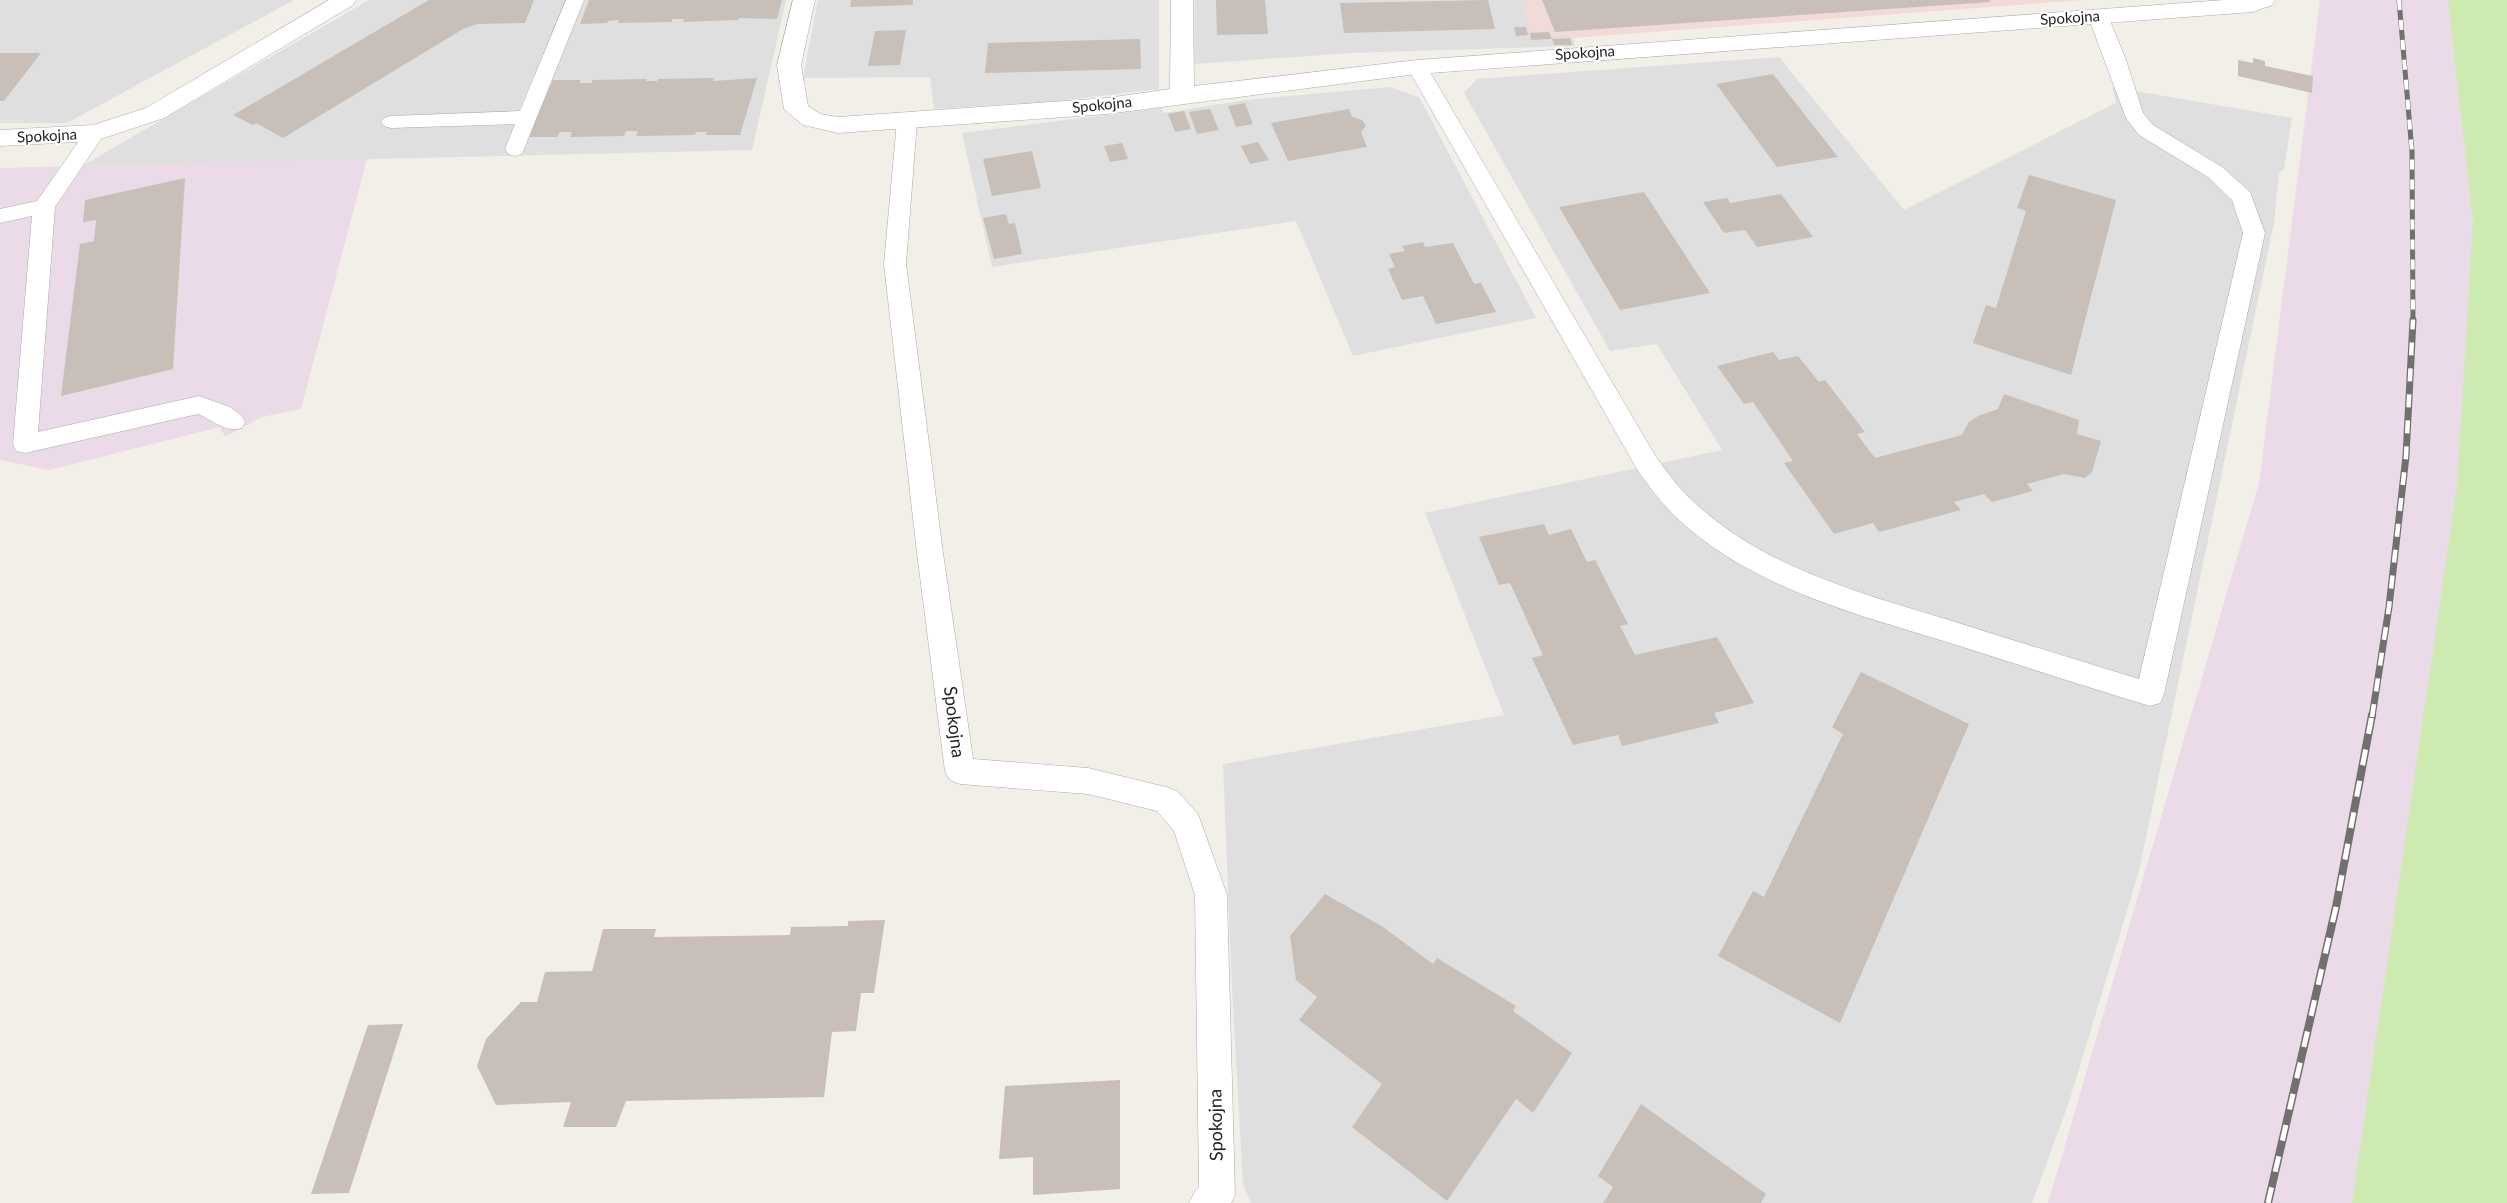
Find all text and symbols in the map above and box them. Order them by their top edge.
street label: Spokojna [2039,6,2100,28]
street label: Spokojna [1554,41,1615,63]
street label: Spokojna [1071,92,1133,116]
street label: Spokojna [17,124,77,146]
street label: Spokojna [940,685,970,759]
street label: Spokojna [1203,1089,1227,1161]

